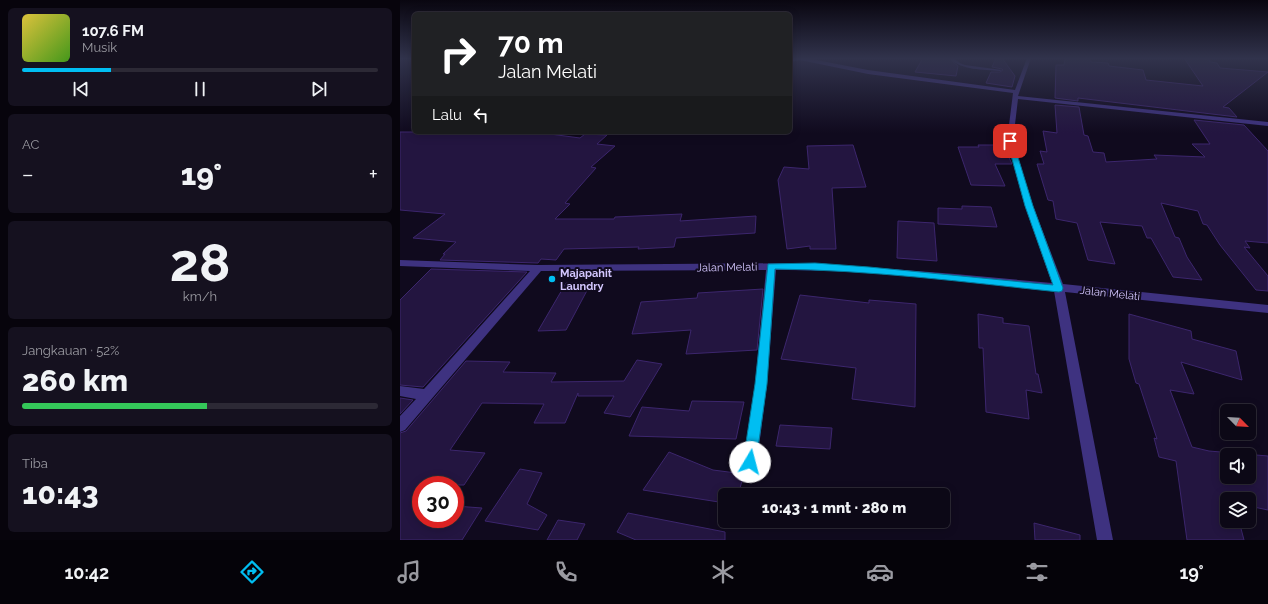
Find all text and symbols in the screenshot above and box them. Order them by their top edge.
text: 107.6 FM [82,22,144,40]
text: 70 m [498,27,564,60]
icon: right [432,28,484,80]
text: Musik [82,40,117,55]
text: Jalan Melati [498,61,597,82]
icon: previous [70,78,92,100]
icon: pause [189,78,211,100]
icon: next [308,78,330,100]
icon: left [470,104,492,126]
text: Lalu [432,106,462,124]
pin [993,124,1027,158]
icon: arrive [999,130,1021,152]
text: AC [22,137,39,152]
text: 19° [181,157,222,192]
text: − [22,161,34,187]
text: + [369,161,378,187]
text: 28 [170,232,230,293]
street label: Jalan Melati [697,260,757,275]
place label: Majapahit Laundry [560,267,613,293]
marker: Majapahit Laundry [547,274,557,284]
street label: Jalan Melati [1079,284,1141,303]
text: km/h [183,289,217,304]
text: Jangkauan · 52% [22,343,119,358]
text: 260 km [22,363,128,398]
north arrow [1220,404,1256,440]
map controls [1220,404,1256,528]
position arrow [729,441,771,483]
button: sound [1220,448,1256,484]
text: Tiba [22,456,48,471]
text: 10:43 [22,476,99,511]
speed limit sign: 30 [412,476,464,528]
button: layers [1220,492,1256,528]
text: 10:43 · 1 mnt · 280 m [762,499,906,517]
icon: directions [238,558,266,586]
icon: music [395,558,423,586]
icon: phone [552,558,580,586]
icon: climate [709,558,737,586]
icon: car [866,558,894,586]
icon: filters [1023,558,1051,586]
text: 10:42 [64,562,109,583]
text: 19° [1179,562,1204,583]

